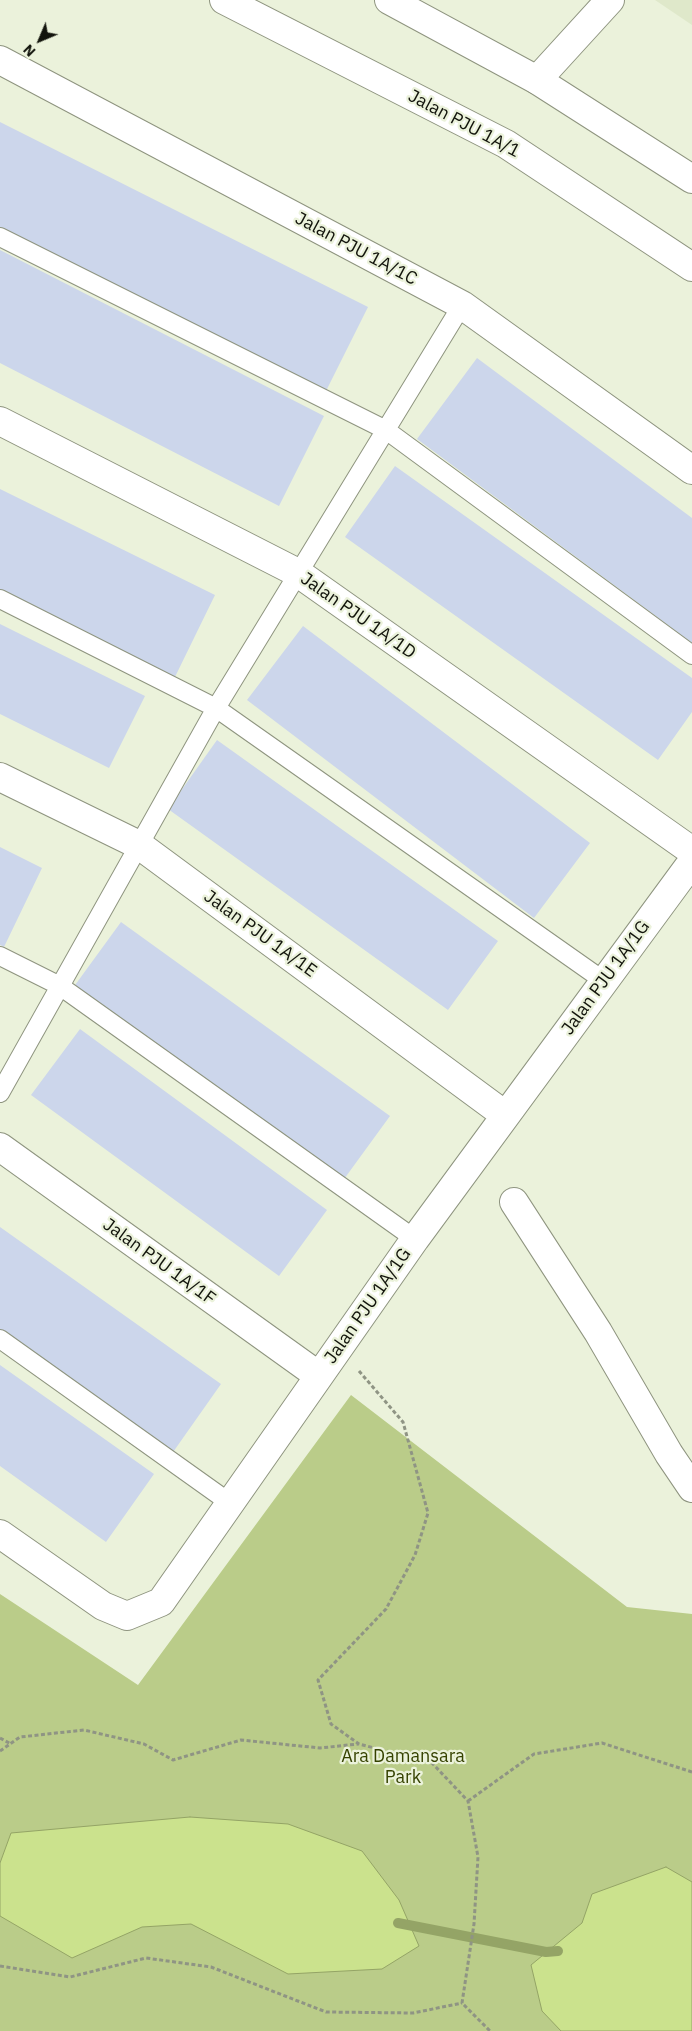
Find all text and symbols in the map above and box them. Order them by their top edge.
north arrow [15,15,65,65]
text: N [19,41,39,61]
street label: Jalan PJU 1A/1 [404,85,524,163]
street label: Jalan PJU 1A/1C [291,208,421,290]
street label: Jalan PJU 1A/1D [296,568,420,664]
street label: Jalan PJU 1A/1E [199,886,321,982]
street label: Jalan PJU 1A/1G [557,917,655,1039]
street label: Jalan PJU 1A/1F [99,1214,219,1310]
street label: Jalan PJU 1A/1G [320,1244,416,1368]
park label: Ara Damansara Park [341,1746,465,1788]

